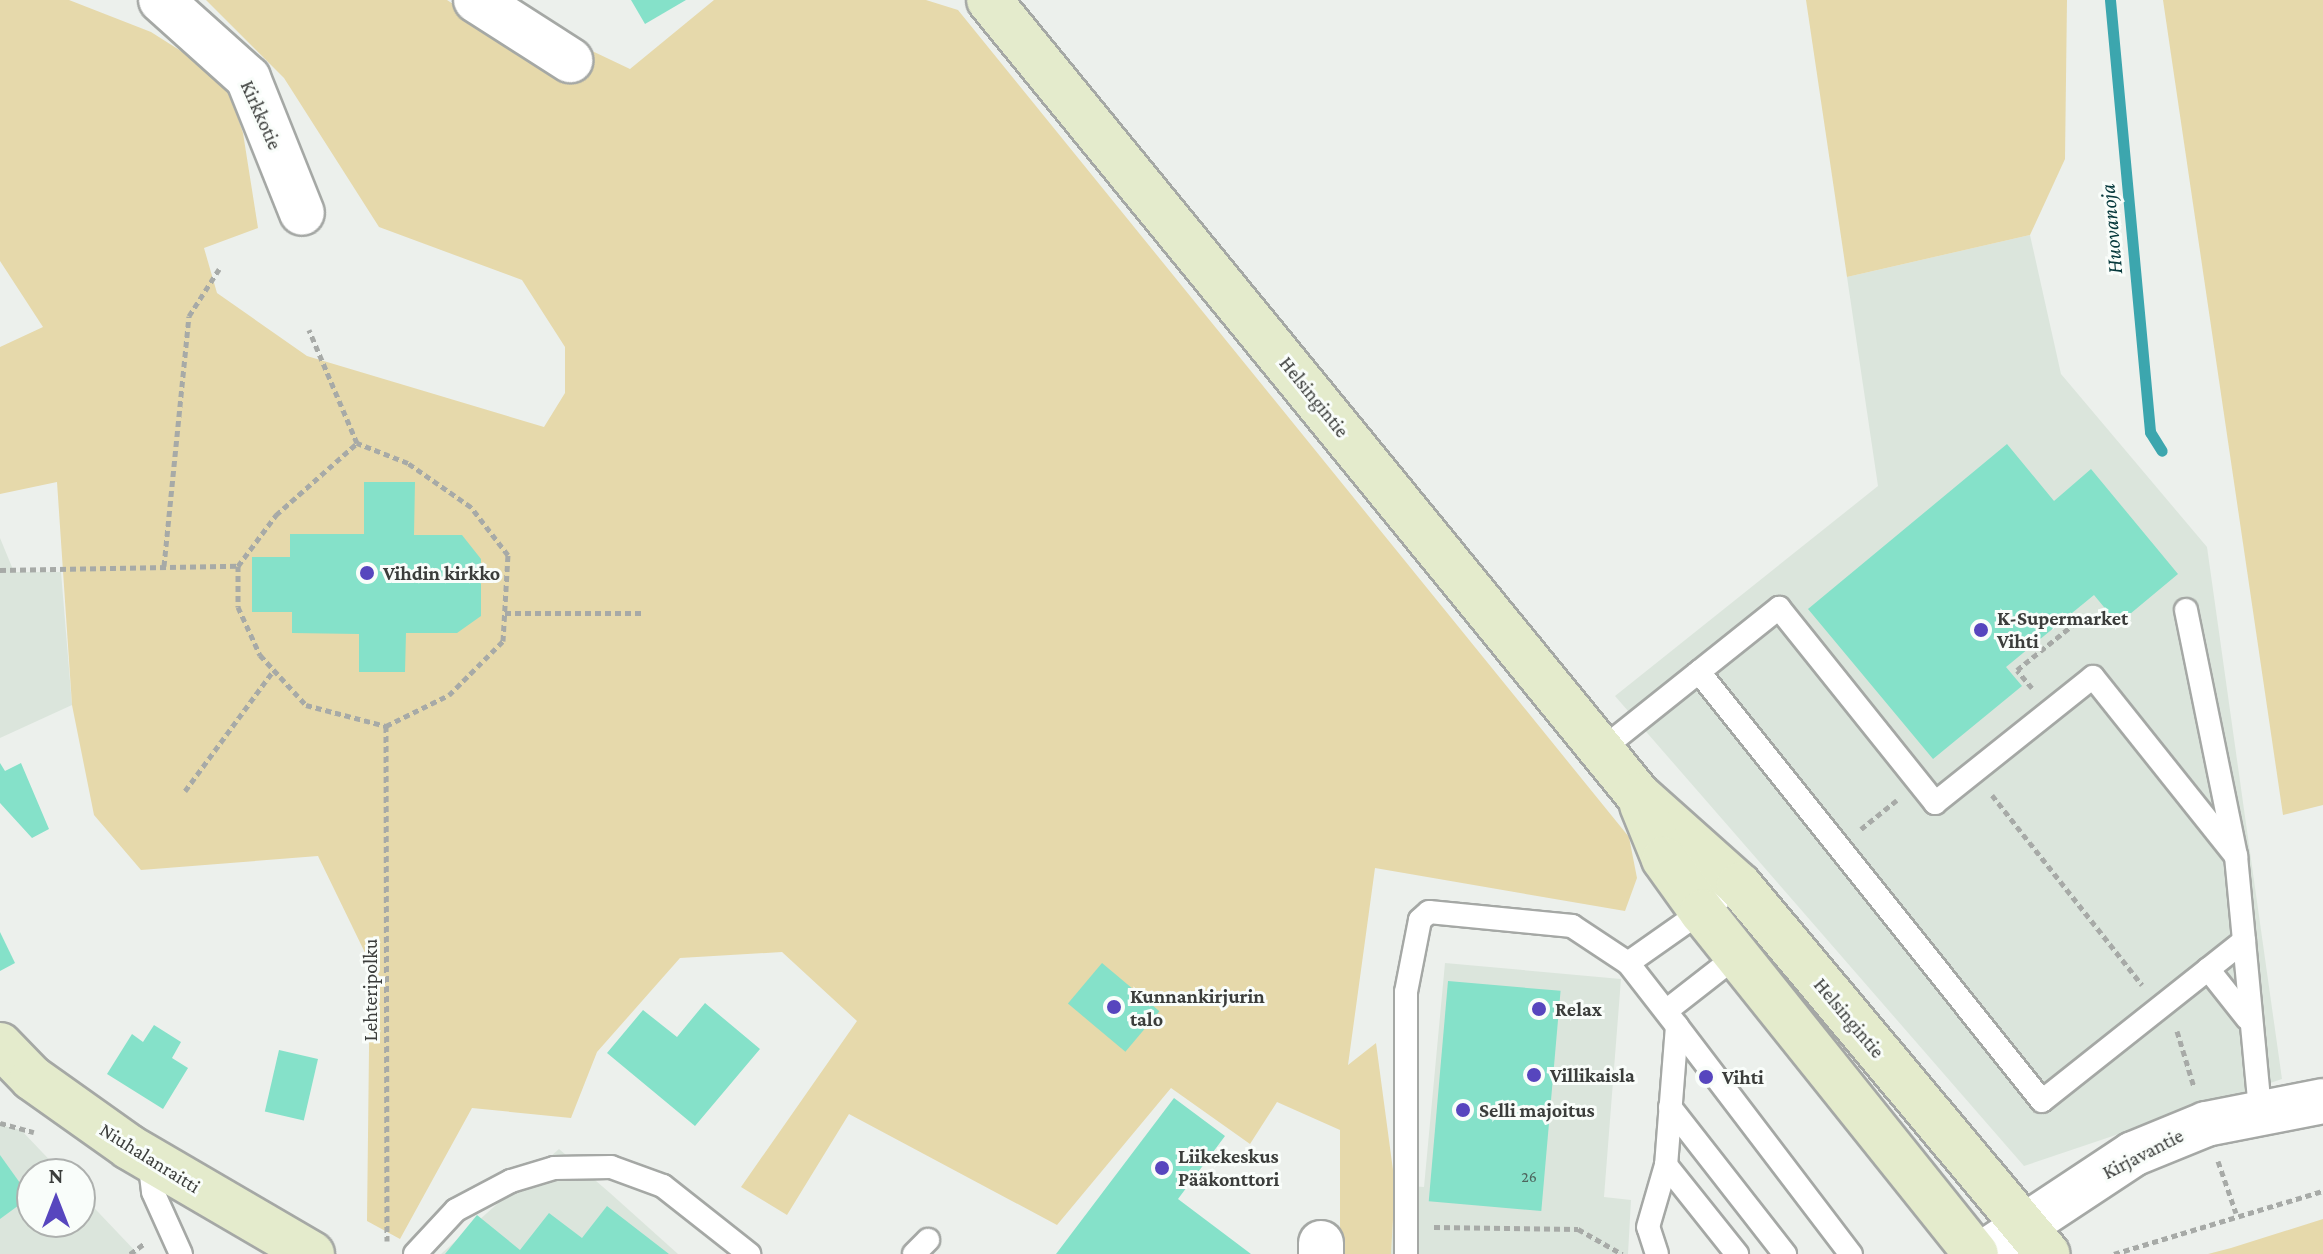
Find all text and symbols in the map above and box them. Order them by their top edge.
street label: Kirkkotie [235,77,287,153]
water label: Huovanoja [2094,183,2128,275]
street label: Helsingintie [1274,352,1354,442]
place label: Vihdin kirkko [383,561,500,585]
marker: Vihdin kirkko [358,564,376,582]
place label: K-Supermarket Vihti [1997,606,2128,653]
marker: K-Supermarket Vihti [1972,621,1990,639]
street label: Lehteripolku [358,939,382,1041]
street label: Helsingintie [1809,973,1889,1063]
place label: Kunnankirjurin talo [1130,984,1265,1031]
place label: Relax [1555,997,1602,1021]
marker: Kunnankirjurin talo [1105,998,1123,1016]
marker: Relax [1530,1000,1548,1018]
place label: Villikaisla [1550,1063,1635,1087]
place label: Vihti [1722,1065,1764,1089]
marker: Villikaisla [1525,1066,1543,1084]
marker: Vihti [1697,1068,1715,1086]
place label: Selli majoitus [1479,1098,1595,1122]
marker: Selli majoitus [1454,1101,1472,1119]
street label: Niuhalanraitti [95,1118,205,1198]
street label: Kirjavantie [2099,1123,2187,1185]
place label: Liikekeskus Pääkonttori [1178,1144,1279,1191]
north arrow [16,1158,96,1238]
marker: Liikekeskus Pääkonttori [1153,1159,1171,1177]
text: N [49,1163,64,1188]
house number: 26 [1521,1167,1537,1187]

